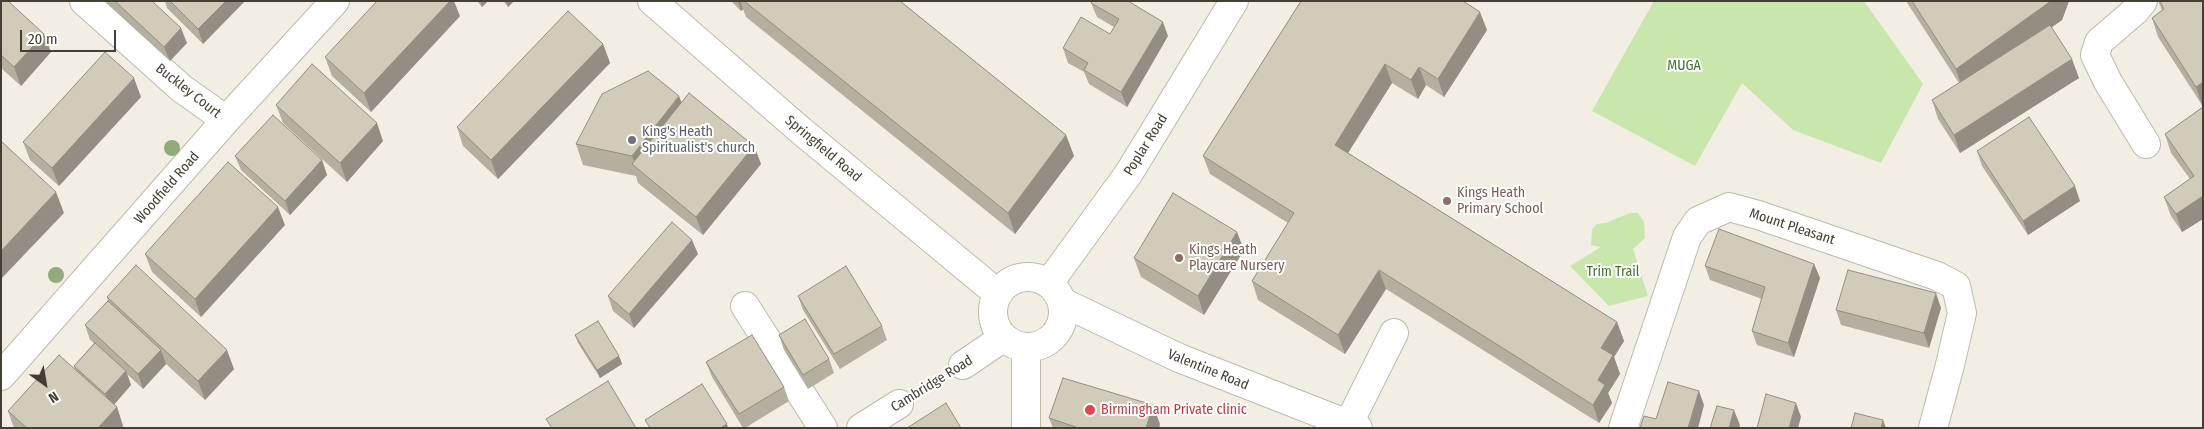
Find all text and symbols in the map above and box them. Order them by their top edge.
scale bar [22,20,119,52]
text: 20 m [28,30,58,48]
park label: MUGA [1667,58,1701,74]
street label: Buckley Court [152,60,224,122]
street label: Poplar Road [1120,111,1172,179]
street label: Springfield Road [781,112,865,186]
place label: King's Heath Spiritualist's church [642,124,755,156]
marker: King's Heath Spiritualist's church [626,134,638,146]
street label: Woodfield Road [131,148,203,228]
place label: Kings Heath Primary School [1457,185,1543,218]
marker: Kings Heath Primary School [1441,195,1453,207]
street label: Mount Pleasant [1747,205,1837,249]
place label: Kings Heath Playcare Nursery [1189,242,1285,274]
marker: Kings Heath Playcare Nursery [1173,252,1185,264]
park label: Trim Trail [1586,264,1640,280]
street label: Valentine Road [1165,346,1251,394]
street label: Cambridge Road [888,352,976,416]
north arrow [20,359,70,409]
text: N [45,388,61,407]
place label: Birmingham Private clinic [1101,402,1247,418]
marker: Birmingham Private clinic [1083,403,1097,417]

